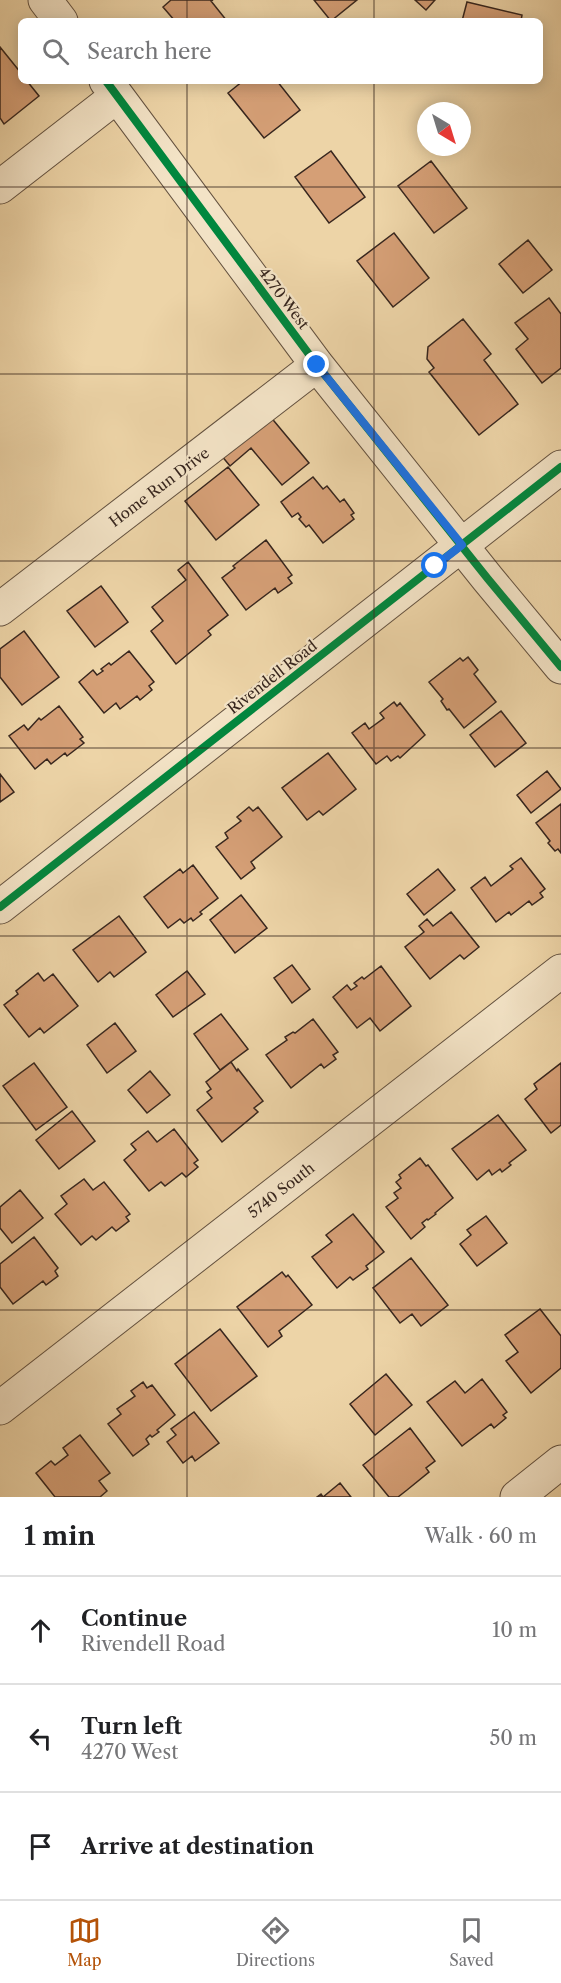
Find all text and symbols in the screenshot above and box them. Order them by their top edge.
search box [18,18,543,84]
icon: search [39,35,72,68]
text: Search here [87,38,212,65]
north arrow [417,102,471,156]
street label: 4270 West [254,263,314,333]
route end [303,351,329,377]
street label: Home Run Drive [105,443,213,531]
route start [421,552,447,578]
street label: Rivendell Road [223,636,321,718]
street label: 5740 South [244,1158,319,1222]
text: 1 min [24,1520,95,1552]
text: Walk · 60 m [425,1524,537,1548]
text: Continue [81,1605,187,1632]
icon: ahead [24,1614,57,1647]
text: 10 m [492,1618,537,1642]
text: Rivendell Road [81,1632,226,1656]
text: Turn left [81,1713,182,1740]
icon: left [24,1722,57,1755]
text: 50 m [490,1726,537,1750]
text: 4270 West [81,1740,178,1764]
icon: arrive [24,1830,57,1863]
text: Arrive at destination [81,1833,314,1860]
tab: Map [67,1914,102,1970]
tab: Directions [236,1914,315,1970]
tab: Saved [449,1914,494,1970]

